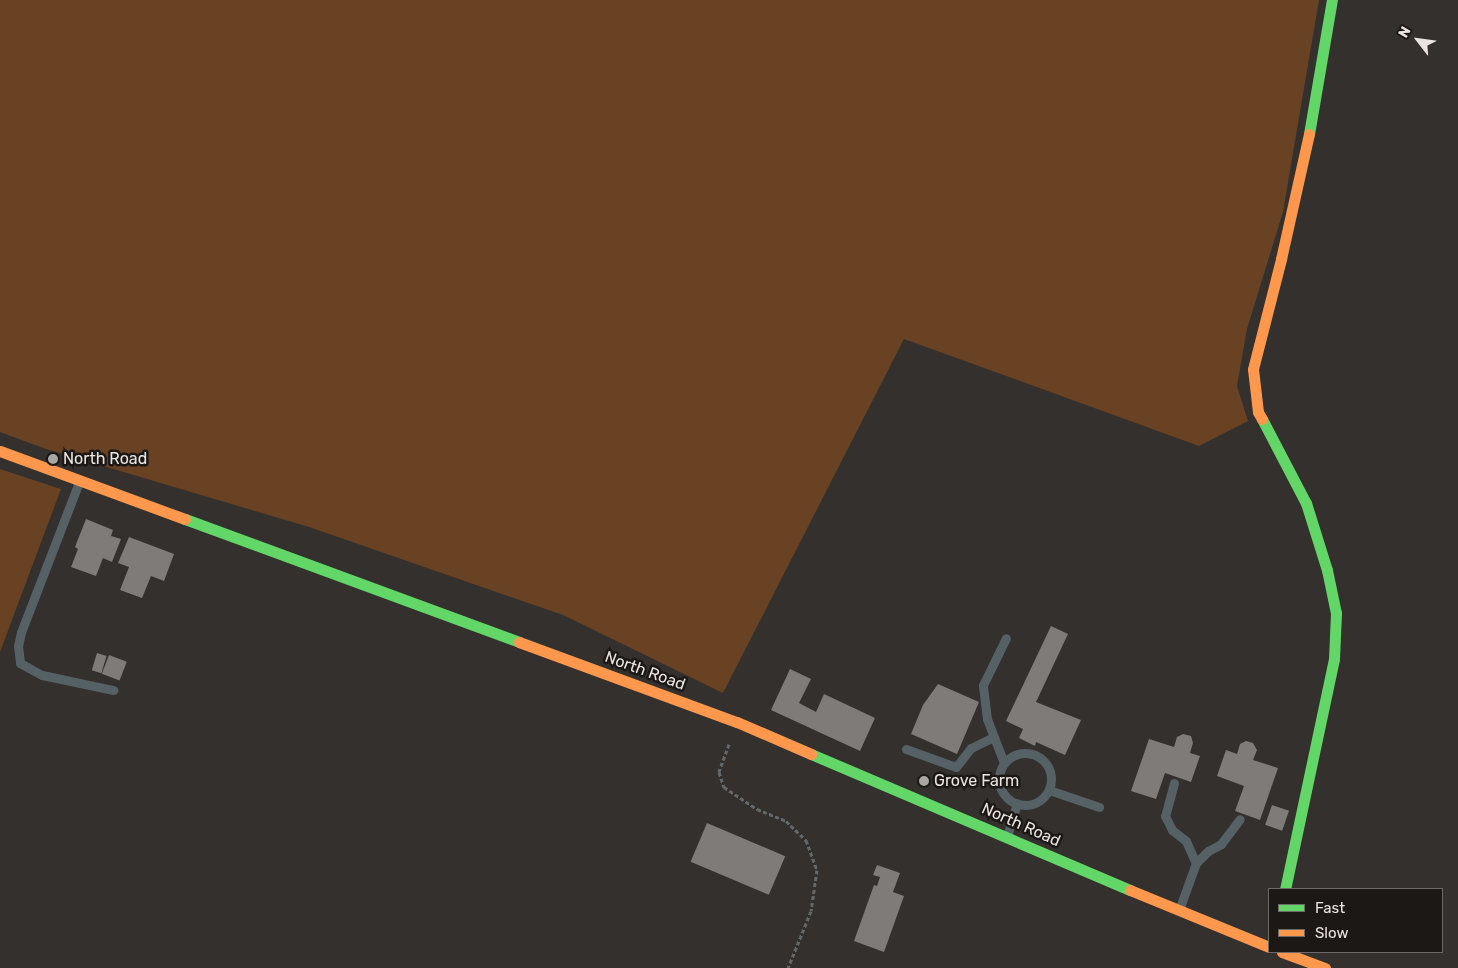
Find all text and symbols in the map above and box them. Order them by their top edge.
north arrow [1393,15,1443,65]
text: N [1395,24,1414,41]
place label: North Road [63,449,147,469]
marker: North Road [47,453,59,465]
street label: North Road [602,648,688,694]
place label: Grove Farm [934,771,1019,791]
marker: Grove Farm [918,775,930,787]
street label: North Road [979,799,1063,851]
legend [1268,888,1443,953]
text: Fast [1315,899,1345,917]
text: Slow [1315,924,1348,942]

